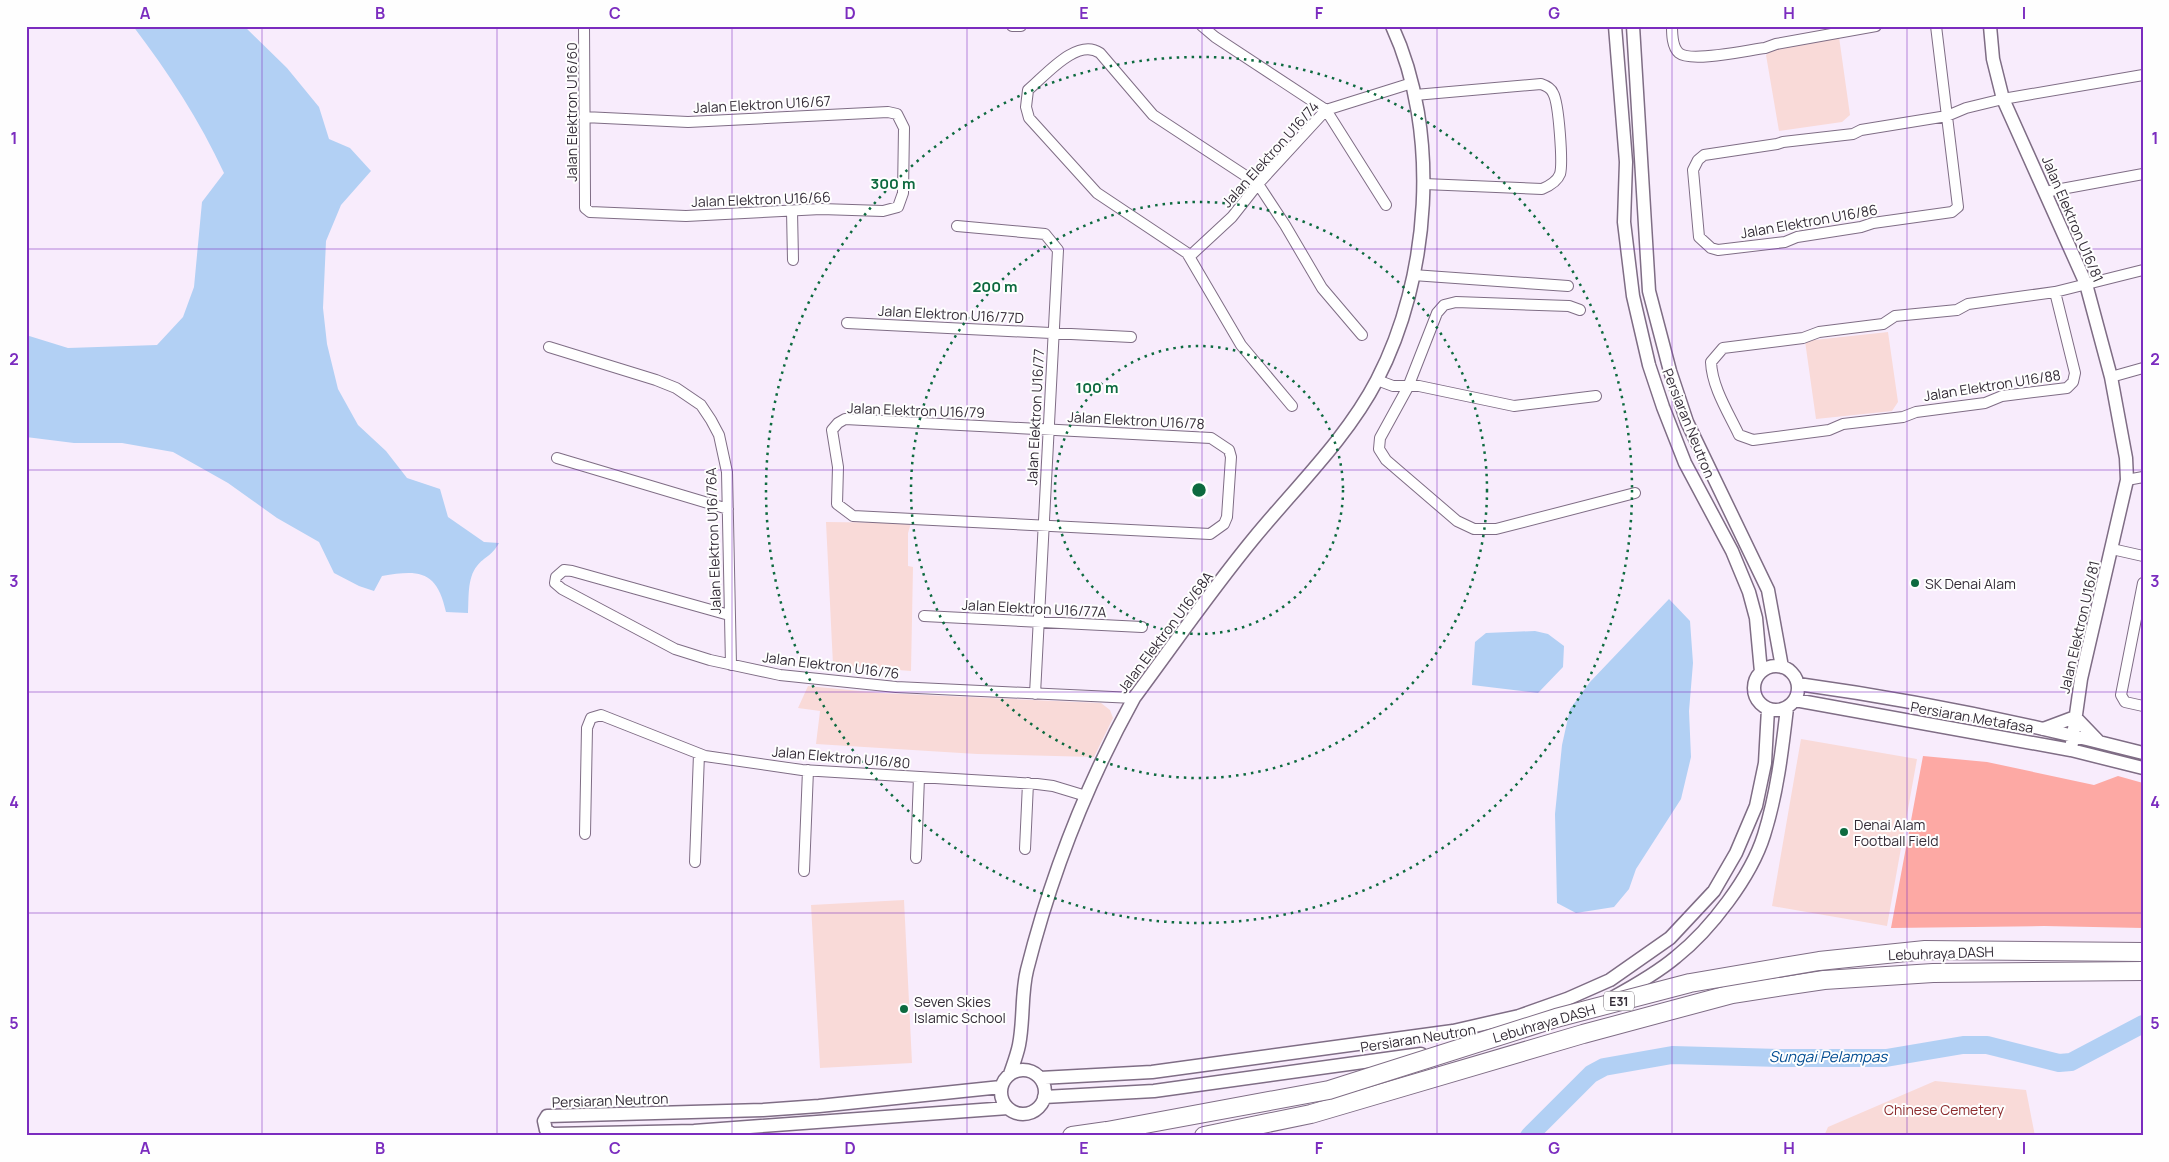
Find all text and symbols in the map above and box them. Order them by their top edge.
text: A [140,2,151,24]
text: B [375,2,385,24]
text: C [609,2,621,24]
text: D [844,2,856,24]
text: E [1079,2,1089,24]
text: F [1315,2,1324,24]
text: G [1548,2,1560,24]
text: H [1783,2,1795,24]
text: I [2022,2,2026,24]
street label: Jalan Elektron U16/60 [562,42,581,182]
street label: Jalan Elektron U16/67 [693,91,831,117]
street label: Jalan Elektron U16/74 [1217,97,1323,211]
text: 1 [10,127,18,149]
text: 1 [2151,127,2159,149]
street label: Jalan Elektron U16/81 [2038,153,2108,285]
text: 300 m [871,173,915,194]
street label: Jalan Elektron U16/66 [691,187,831,211]
street label: Jalan Elektron U16/86 [1739,200,1879,242]
text: 200 m [972,276,1018,297]
street label: Jalan Elektron U16/77D [878,301,1024,327]
text: 2 [9,348,19,370]
street label: Jalan Elektron U16/77 [1022,348,1048,486]
text: 2 [2150,348,2160,370]
street label: Persiaran Neutron [1658,365,1720,481]
street label: Jalan Elektron U16/88 [1922,365,2062,405]
text: 100 m [1076,377,1118,398]
street label: Jalan Elektron U16/79 [847,398,985,422]
street label: Jalan Elektron U16/78 [1067,407,1205,433]
street label: Jalan Elektron U16/76A [701,467,725,615]
centre of rings [1190,481,1208,499]
street label: Jalan Elektron U16/81 [2054,559,2104,695]
street label: Jalan Elektron U16/68A [1113,567,1217,697]
text: 3 [9,570,19,592]
text: 3 [2150,570,2160,592]
place label: SK Denai Alam [1925,574,2016,593]
marker: SK Denai Alam [1909,577,1921,589]
street label: Jalan Elektron U16/77A [961,595,1107,621]
street label: Jalan Elektron U16/76 [761,647,901,683]
street label: Persiaran Metafasa [1909,697,2035,737]
street label: Jalan Elektron U16/80 [771,741,911,773]
text: 4 [9,791,19,813]
text: 4 [2150,791,2160,813]
place label: Denai Alam Football Field [1854,815,1938,850]
marker: Denai Alam Football Field [1838,826,1850,838]
street label: Lebuhraya DASH [1888,942,1994,964]
road number: E31 [1604,991,1634,1010]
place label: Seven Skies Islamic School [914,992,1006,1027]
street label: Lebuhraya DASH [1490,999,1598,1047]
marker: Seven Skies Islamic School [898,1003,910,1015]
text: 5 [9,1012,19,1034]
text: 5 [2150,1012,2160,1034]
street label: Persiaran Neutron [1359,1019,1477,1057]
water label: Sungai Pelampas [1769,1046,1888,1067]
street label: Persiaran Neutron [551,1088,669,1112]
park label: Chinese Cemetery [1884,1100,2005,1119]
text: A [140,1137,151,1159]
text: B [375,1137,385,1159]
text: C [609,1137,621,1159]
text: D [844,1137,856,1159]
text: E [1079,1137,1089,1159]
text: F [1315,1137,1324,1159]
text: G [1548,1137,1560,1159]
text: H [1783,1137,1795,1159]
text: I [2022,1137,2026,1159]

